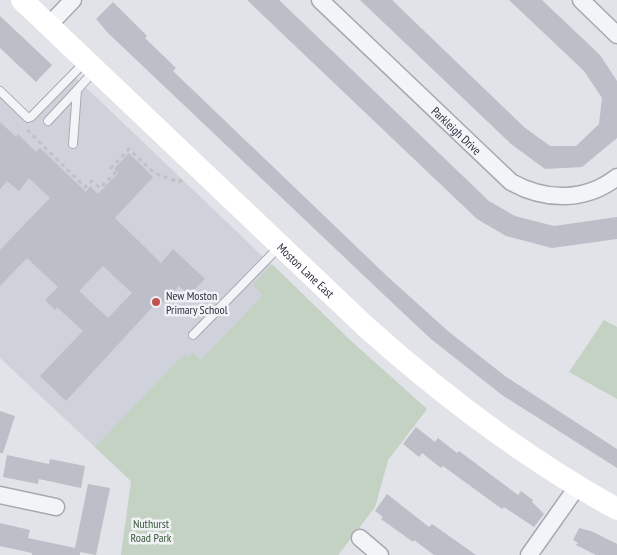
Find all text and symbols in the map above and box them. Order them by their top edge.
street label: Parkleigh Drive [429,103,485,158]
street label: Moston Lane East [275,240,338,301]
place label: New Moston Primary School [166,288,228,317]
marker: New Moston Primary School [150,296,162,308]
park label: Nuthurst Road Park [131,516,172,545]

